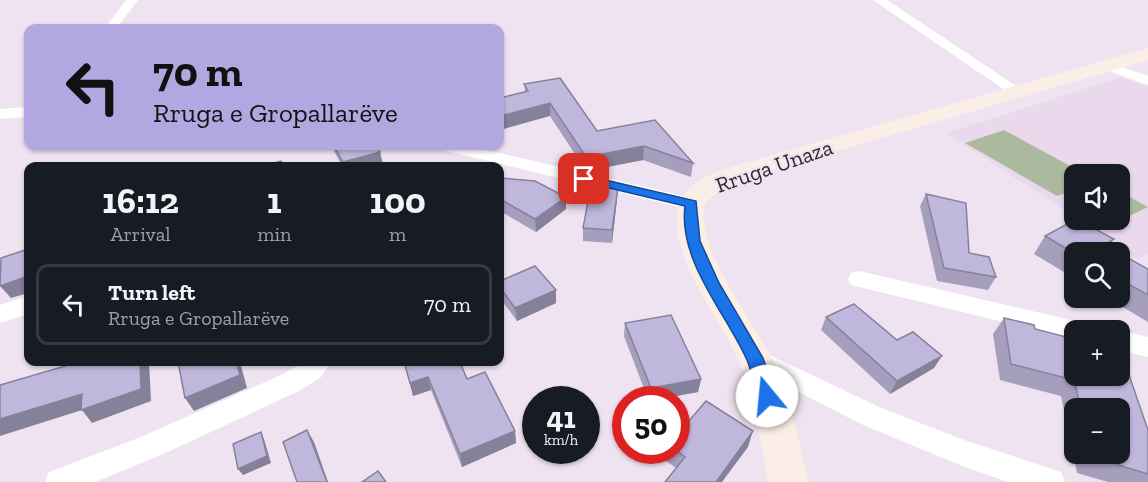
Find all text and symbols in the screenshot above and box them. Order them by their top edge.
text: 70 m [153,46,243,97]
icon: left [54,48,132,126]
text: Rruga e Gropallarëve [153,97,398,129]
street label: Rruga Unaza [712,133,837,199]
pin [558,153,609,204]
icon: arrive [567,162,600,195]
map controls [1064,164,1130,464]
button: sound [1064,164,1130,230]
text: 16:12 [102,179,179,222]
text: 1 [267,179,282,222]
text: 100 [370,179,426,222]
text: Arrival [110,222,171,246]
text: min [257,222,291,246]
text: m [389,222,406,246]
button: search [1064,242,1130,308]
text: Turn left [108,279,195,306]
icon: left [57,288,90,321]
text: 70 m [424,291,471,318]
text: Rruga e Gropallarëve [108,306,289,330]
button: + [1064,320,1130,386]
position arrow [735,364,799,428]
speed limit sign: 50 [612,386,690,464]
button: − [1064,398,1130,464]
text: 41 [546,400,576,436]
text: km/h [544,431,578,449]

